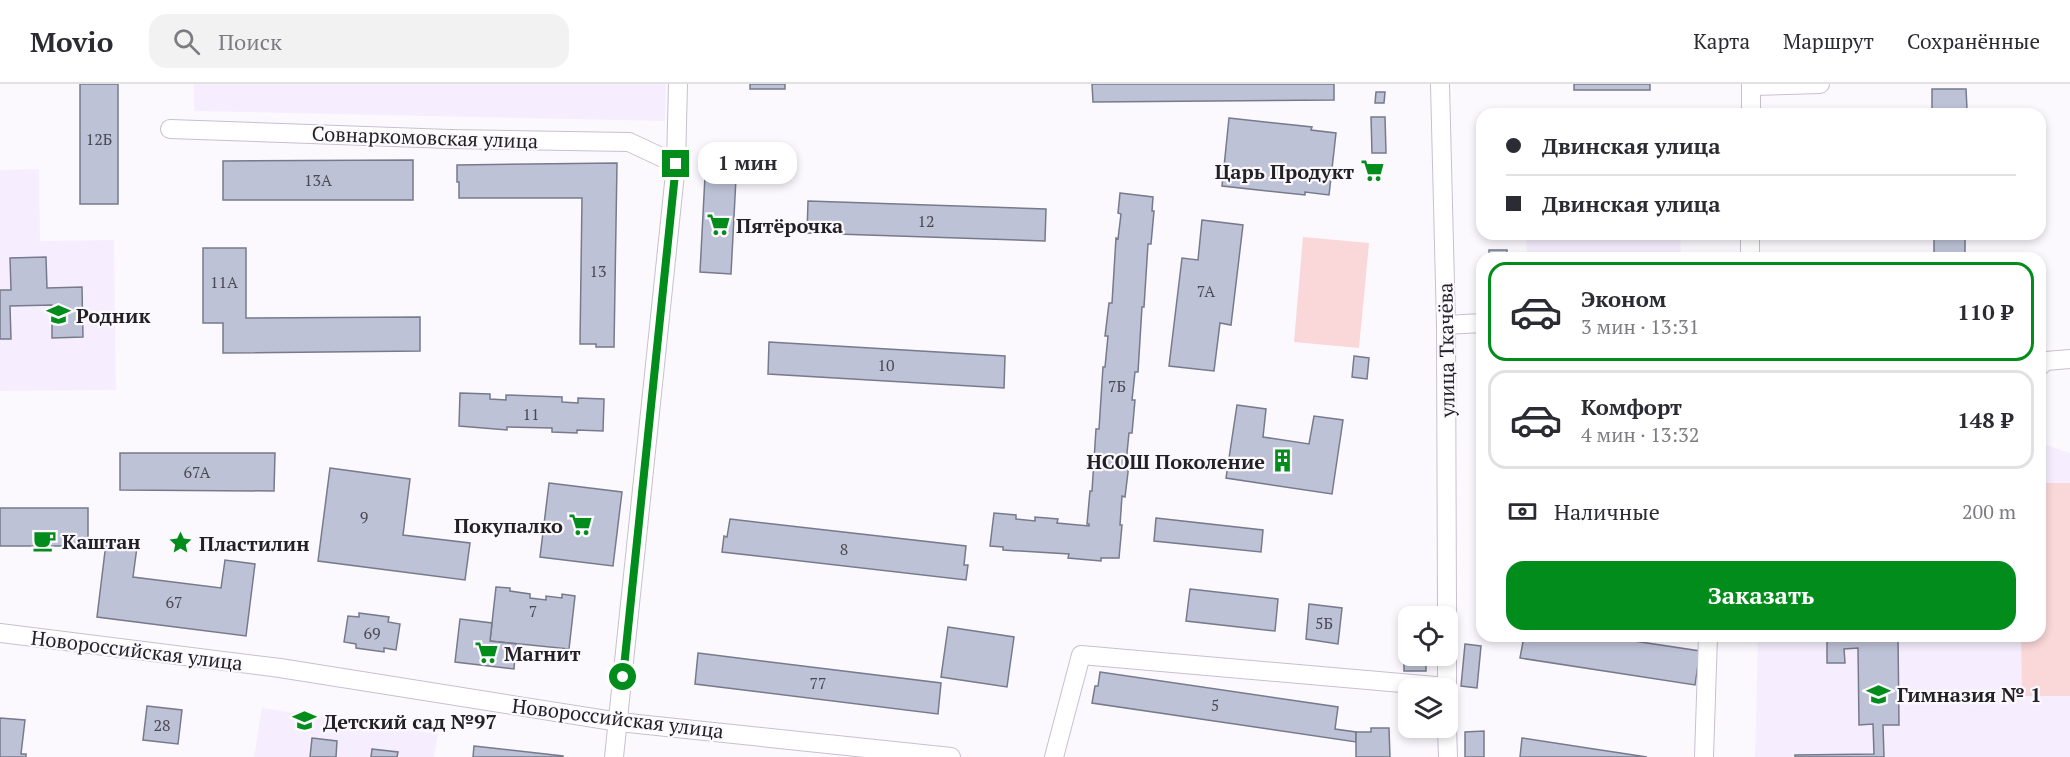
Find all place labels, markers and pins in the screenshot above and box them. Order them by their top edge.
place label: Царь Продукт [1215,158,1354,185]
supermarket icon: Царь Продукт [1359,158,1385,184]
supermarket icon: Пятёрочка [705,212,731,238]
place label: Пятёрочка [736,212,843,239]
school or university icon: Родник [45,302,71,328]
place label: Родник [76,302,150,329]
place label: НСОШ Поколение [1086,448,1265,475]
building icon: НСОШ Поколение [1270,448,1296,474]
place label: Покупалко [454,512,563,539]
supermarket icon: Покупалко [568,512,594,538]
cafe icon: Каштан [31,528,57,554]
place label: Каштан [62,528,141,555]
place icon: Пластилин [168,530,194,556]
place label: Пластилин [199,530,310,557]
supermarket icon: Магнит [473,640,499,666]
place label: Магнит [504,640,581,667]
school or university icon: Гимназия № 1 [1866,681,1892,707]
place label: Гимназия № 1 [1897,681,2042,708]
school or university icon: Детский сад №97 [292,708,318,734]
place label: Детский сад №97 [323,708,497,735]

